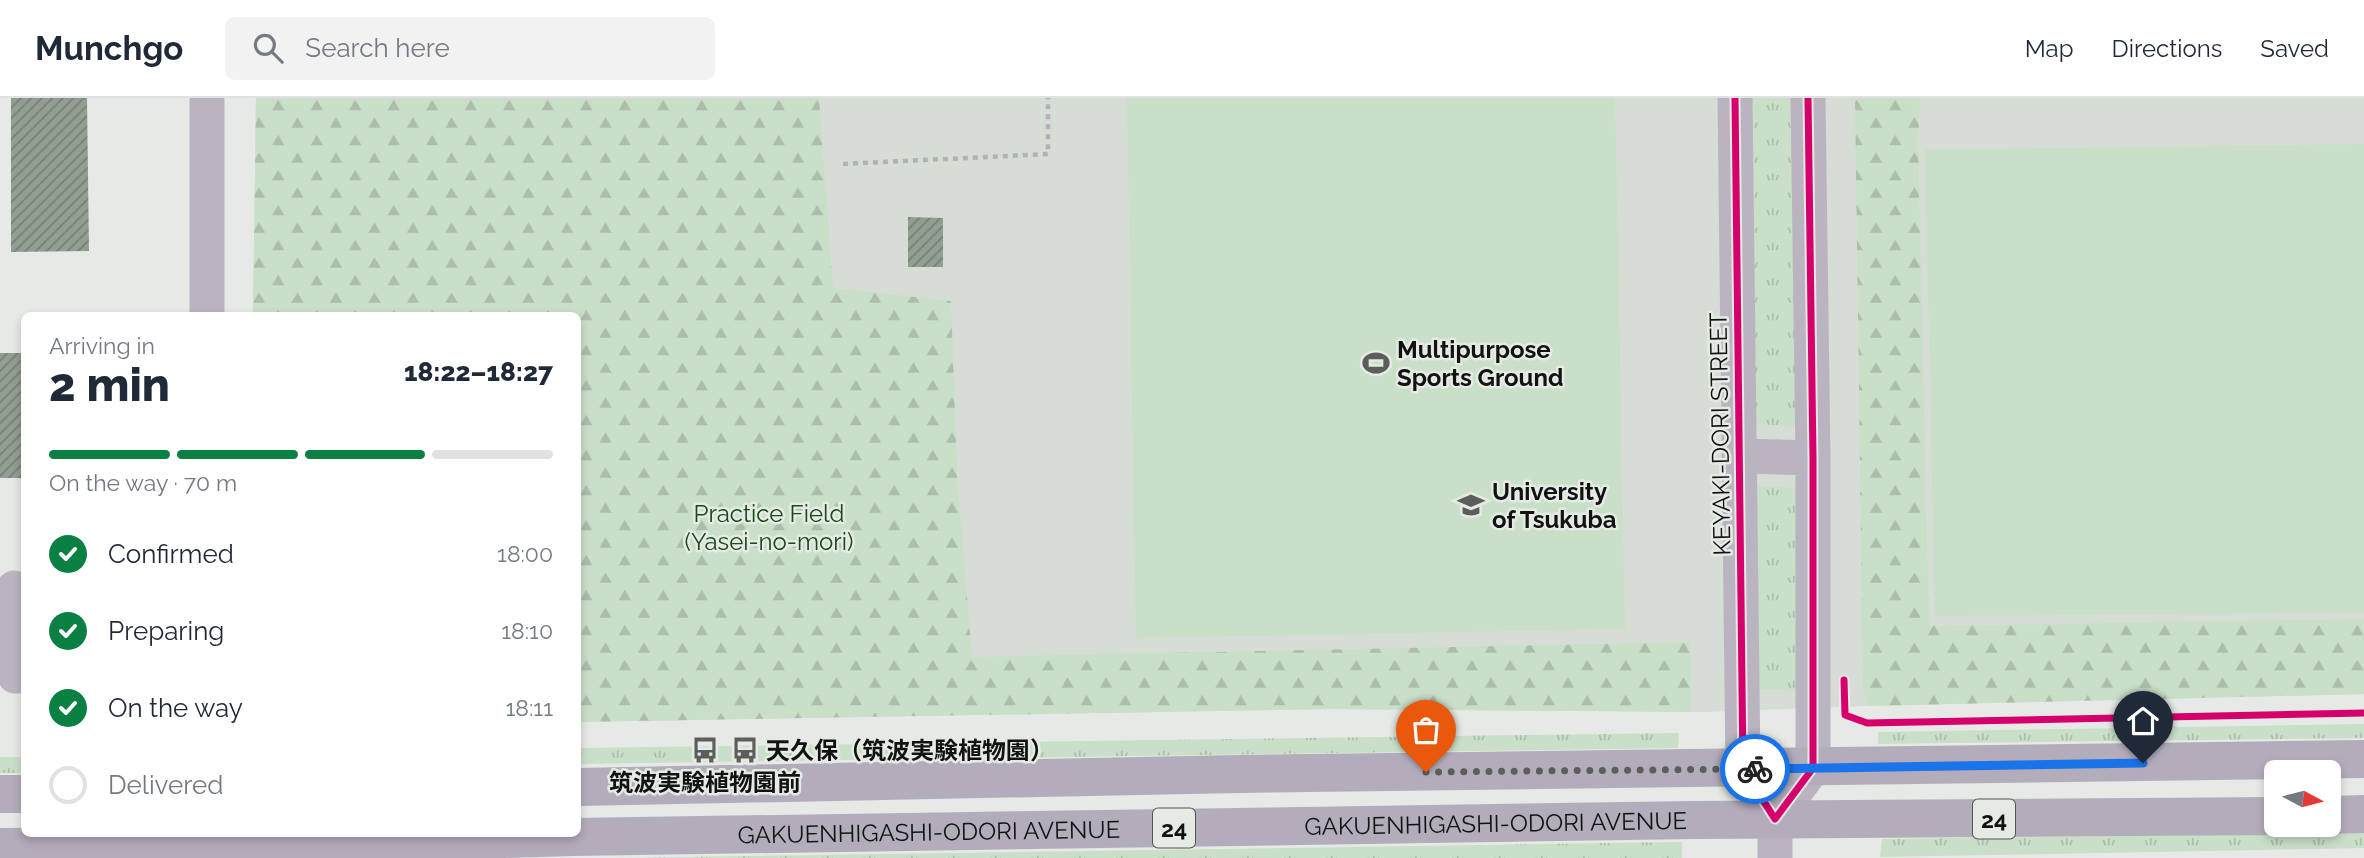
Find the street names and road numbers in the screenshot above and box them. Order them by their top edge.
street label: KEYAKI-DORI STREET [1703,312,1737,556]
road number: 24 [1973,800,2015,838]
street label: GAKUENHIGASHI-ODORI AVENUE [1304,806,1687,840]
road number: 24 [1153,808,1195,848]
street label: GAKUENHIGASHI-ODORI AVENUE [737,814,1120,849]

